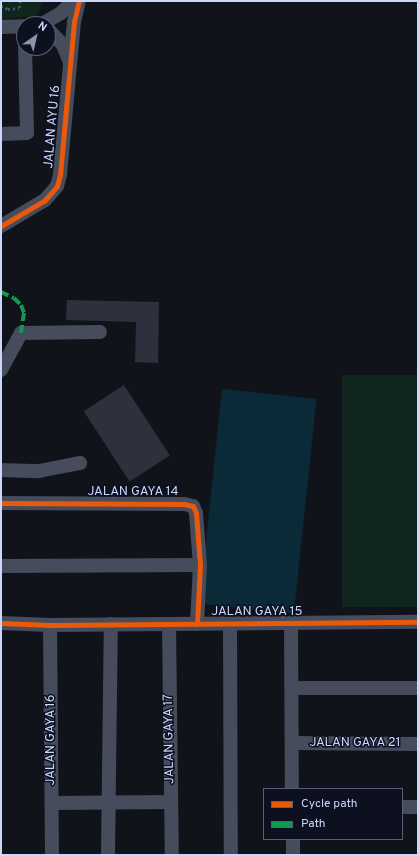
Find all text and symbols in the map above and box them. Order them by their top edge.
north arrow [16,16,56,56]
text: N [35,19,49,35]
street label: JALAN AYU 16 [42,84,64,170]
street label: JALAN GAYA 14 [87,484,179,500]
street label: JALAN GAYA 15 [211,604,303,620]
street label: JALAN GAYA 16 [43,694,59,786]
street label: JALAN GAYA 17 [161,694,179,784]
street label: JALAN GAYA 21 [309,735,401,751]
legend [263,788,403,840]
text: Cycle path [301,796,358,812]
text: Path [301,816,326,832]

